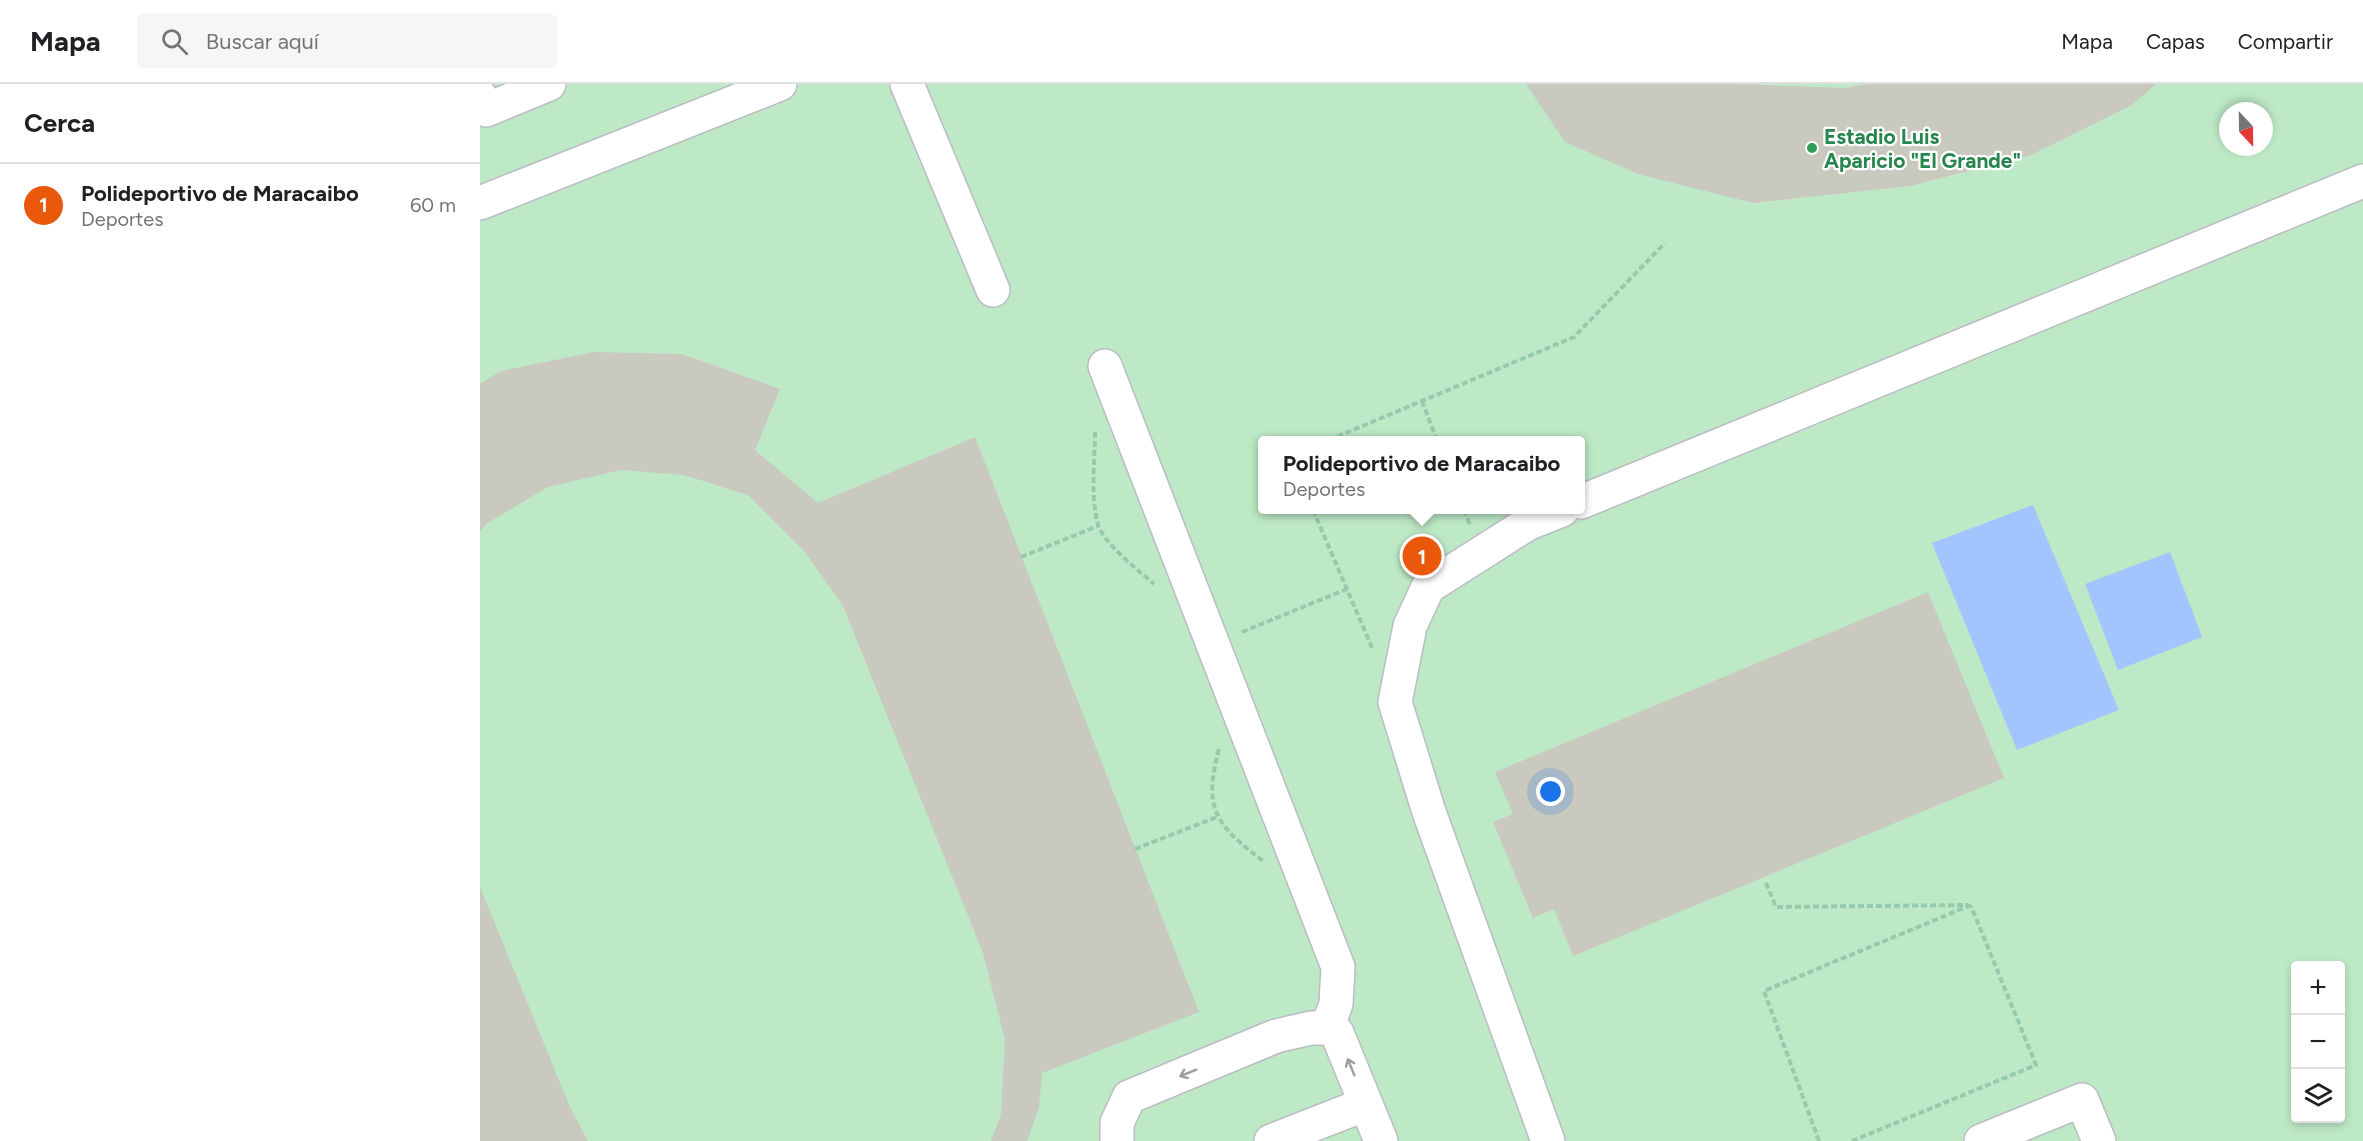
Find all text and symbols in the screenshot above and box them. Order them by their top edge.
search box [137,14,557,68]
text: Mapa [30,24,101,58]
icon: search [158,25,191,58]
text: Buscar aquí [206,28,319,55]
text: Mapa [2061,29,2113,54]
text: Capas [2146,29,2205,54]
text: Compartir [2238,29,2333,54]
north arrow [2219,102,2273,156]
text: Cerca [24,107,95,139]
place label: Estadio Luis Aparicio "El Grande" [1824,124,2021,173]
marker: Estadio Luis Aparicio "El Grande" [1805,141,1819,155]
text: Polideportivo de Maracaibo [81,180,359,207]
text: 1 [39,193,48,217]
text: 60 m [410,193,456,217]
text: Deportes [81,207,164,231]
popup [1258,436,1585,514]
text: Polideportivo de Maracaibo [1283,450,1560,477]
text: Deportes [1283,477,1365,501]
pin: 1 [1402,534,1442,578]
your location [1536,777,1565,806]
map controls [2291,961,2345,1123]
button: + [2291,961,2345,1015]
button: − [2291,1015,2345,1069]
one-way arrow [1345,1059,1356,1077]
one-way arrow [1179,1068,1198,1079]
button: layers [2291,1069,2345,1123]

